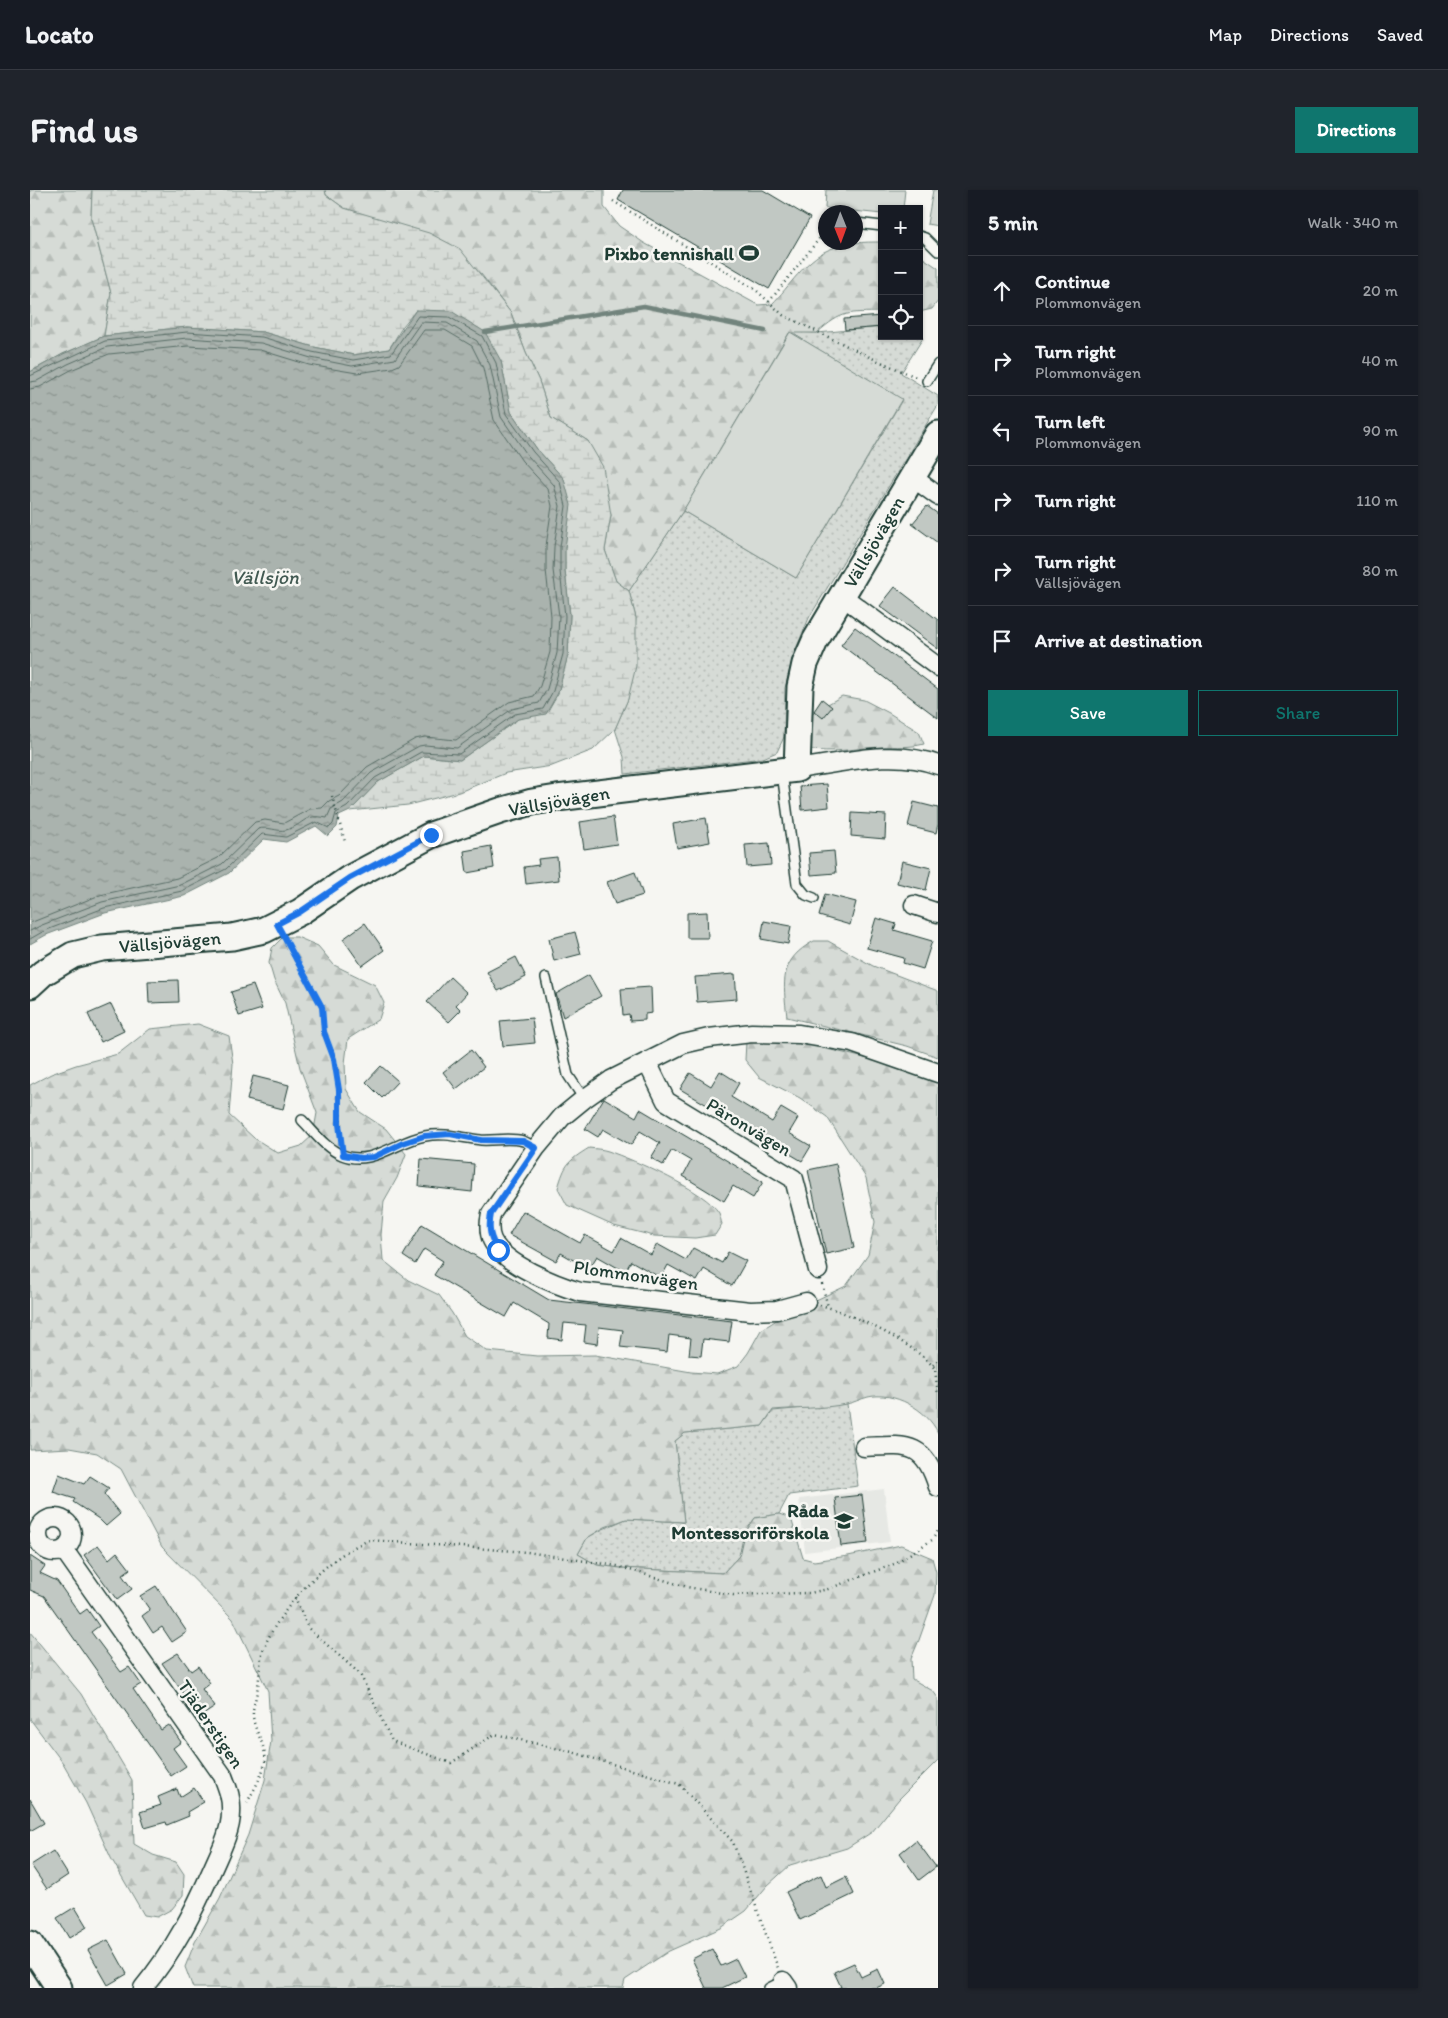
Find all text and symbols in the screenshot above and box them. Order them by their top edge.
text: Locato [25,20,94,49]
text: Map [1209,24,1242,46]
text: Directions [1270,24,1349,46]
text: Saved [1377,24,1423,46]
button: Directions [1295,107,1418,153]
text: Find us [30,109,138,151]
north arrow [818,205,863,250]
map controls [878,205,923,340]
button: + [878,205,923,250]
text: 5 min [988,210,1038,235]
text: Walk · 340 m [1308,213,1398,232]
place label: Pixbo tennishall [604,242,735,265]
sports icon: Pixbo tennishall [738,242,760,264]
button: − [878,250,923,295]
text: Continue [1035,270,1110,293]
icon: ahead [988,277,1016,305]
text: 20 m [1363,281,1398,300]
text: Plommonvägen [1035,293,1141,312]
button: locate [878,295,923,340]
text: Turn right [1035,340,1116,363]
icon: right [988,347,1016,375]
text: 40 m [1361,351,1398,370]
text: Plommonvägen [1035,363,1141,382]
text: Turn left [1035,410,1105,433]
icon: left [988,417,1016,445]
text: 90 m [1363,421,1398,440]
text: Plommonvägen [1035,433,1141,452]
icon: right [988,487,1016,515]
text: Turn right [1035,489,1116,512]
text: 110 m [1356,491,1398,510]
street label: Vällsjövägen [838,492,910,592]
text: Turn right [1035,550,1116,573]
icon: right [988,557,1016,585]
text: 80 m [1362,561,1398,580]
water label: Vällsjön [231,565,299,589]
text: Vällsjövägen [1035,573,1121,592]
icon: arrive [988,627,1016,655]
text: Arrive at destination [1035,629,1202,652]
button: Save [988,690,1188,736]
button: Share [1198,690,1398,736]
street label: Vällsjövägen [507,781,612,821]
route end [420,824,443,847]
street label: Vällsjövägen [118,926,222,958]
street label: Päronvägen [702,1093,796,1161]
route start [487,1239,510,1262]
street label: Plommonvägen [572,1255,700,1295]
place label: Råda Montessoriförskola [671,1499,830,1544]
school or university icon: Råda Montessoriförskola [833,1510,855,1532]
street label: Tjäderstigen [173,1675,249,1773]

